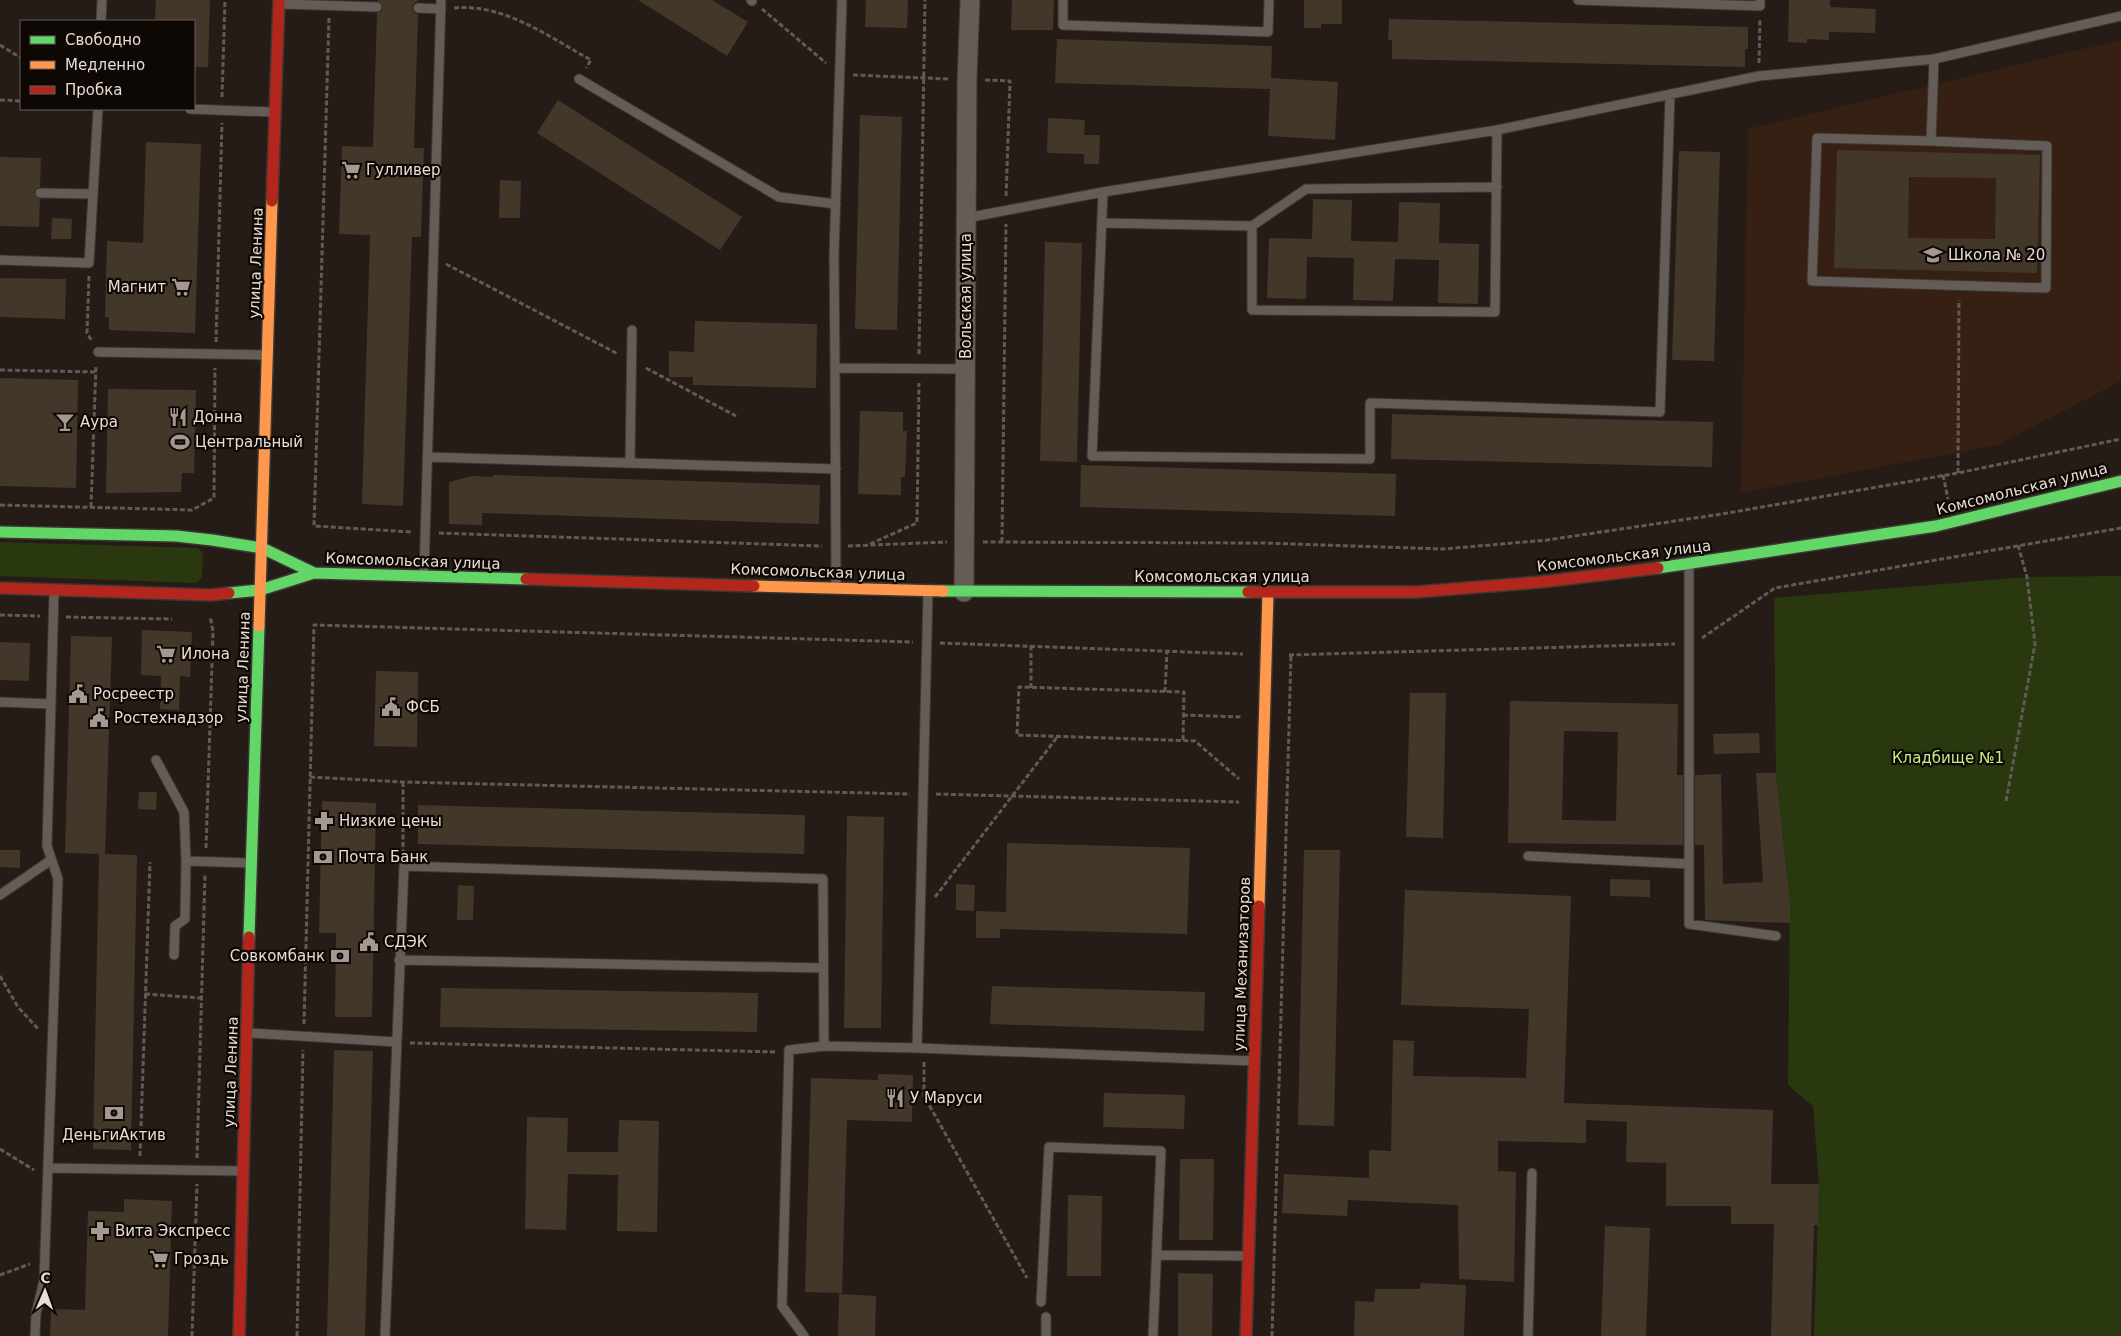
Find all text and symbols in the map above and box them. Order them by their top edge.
legend [20,20,195,110]
text: Свободно [65,31,141,49]
text: Медленно [65,56,145,74]
text: Пробка [65,81,122,99]
supermarket icon: Гулливер [340,159,362,181]
place label: Гулливер [366,161,441,179]
street label: улица Ленина [245,207,267,319]
street label: Вольская улица [957,233,975,359]
school or university icon: Школа № 20 [1922,244,1944,266]
place label: Школа № 20 [1948,246,2045,264]
supermarket icon: Магнит [170,276,192,298]
place label: Магнит [108,278,166,296]
restaurant icon: Донна [167,406,189,428]
place label: Донна [193,408,243,426]
bar icon: Аура [54,411,76,433]
place label: Аура [80,413,118,431]
sports icon: Центральный [169,431,191,453]
place label: Центральный [195,433,303,451]
street label: Комсомольская улица [1935,459,2109,519]
street label: Комсомольская улица [1536,536,1712,576]
street label: Комсомольская улица [325,549,501,573]
street label: Комсомольская улица [730,560,906,584]
street label: Комсомольская улица [1134,568,1310,586]
street label: улица Ленина [232,611,254,723]
supermarket icon: Илона [155,643,177,665]
place label: Илона [181,645,230,663]
public building icon: Росреестр [67,683,89,705]
place label: Росреестр [93,685,174,703]
public building icon: ФСБ [380,696,402,718]
place label: ФСБ [406,698,440,716]
public building icon: Ростехнадзор [88,707,110,729]
place label: Ростехнадзор [114,709,223,727]
park label: Кладбище №1 [1892,749,2004,767]
pharmacy icon: Низкие цены [313,810,335,832]
place label: Низкие цены [339,812,442,830]
bank icon: Почта Банк [312,846,334,868]
place label: Почта Банк [338,848,428,866]
street label: улица Механизаторов [1230,876,1254,1052]
public building icon: СДЭК [358,931,380,953]
place label: СДЭК [384,933,428,951]
bank icon: Совкомбанк [329,945,351,967]
place label: Совкомбанк [230,947,325,965]
street label: улица Ленина [220,1016,242,1128]
restaurant icon: У Маруси [884,1087,906,1109]
place label: У Маруси [910,1089,982,1107]
bank icon: ДеньгиАктив [103,1102,125,1124]
place label: ДеньгиАктив [62,1126,166,1144]
pharmacy icon: Вита Экспресс [89,1220,111,1242]
place label: Вита Экспресс [115,1222,231,1240]
supermarket icon: Гроздь [148,1248,170,1270]
place label: Гроздь [174,1250,229,1268]
north arrow [20,1266,70,1316]
text: С [40,1270,51,1286]

